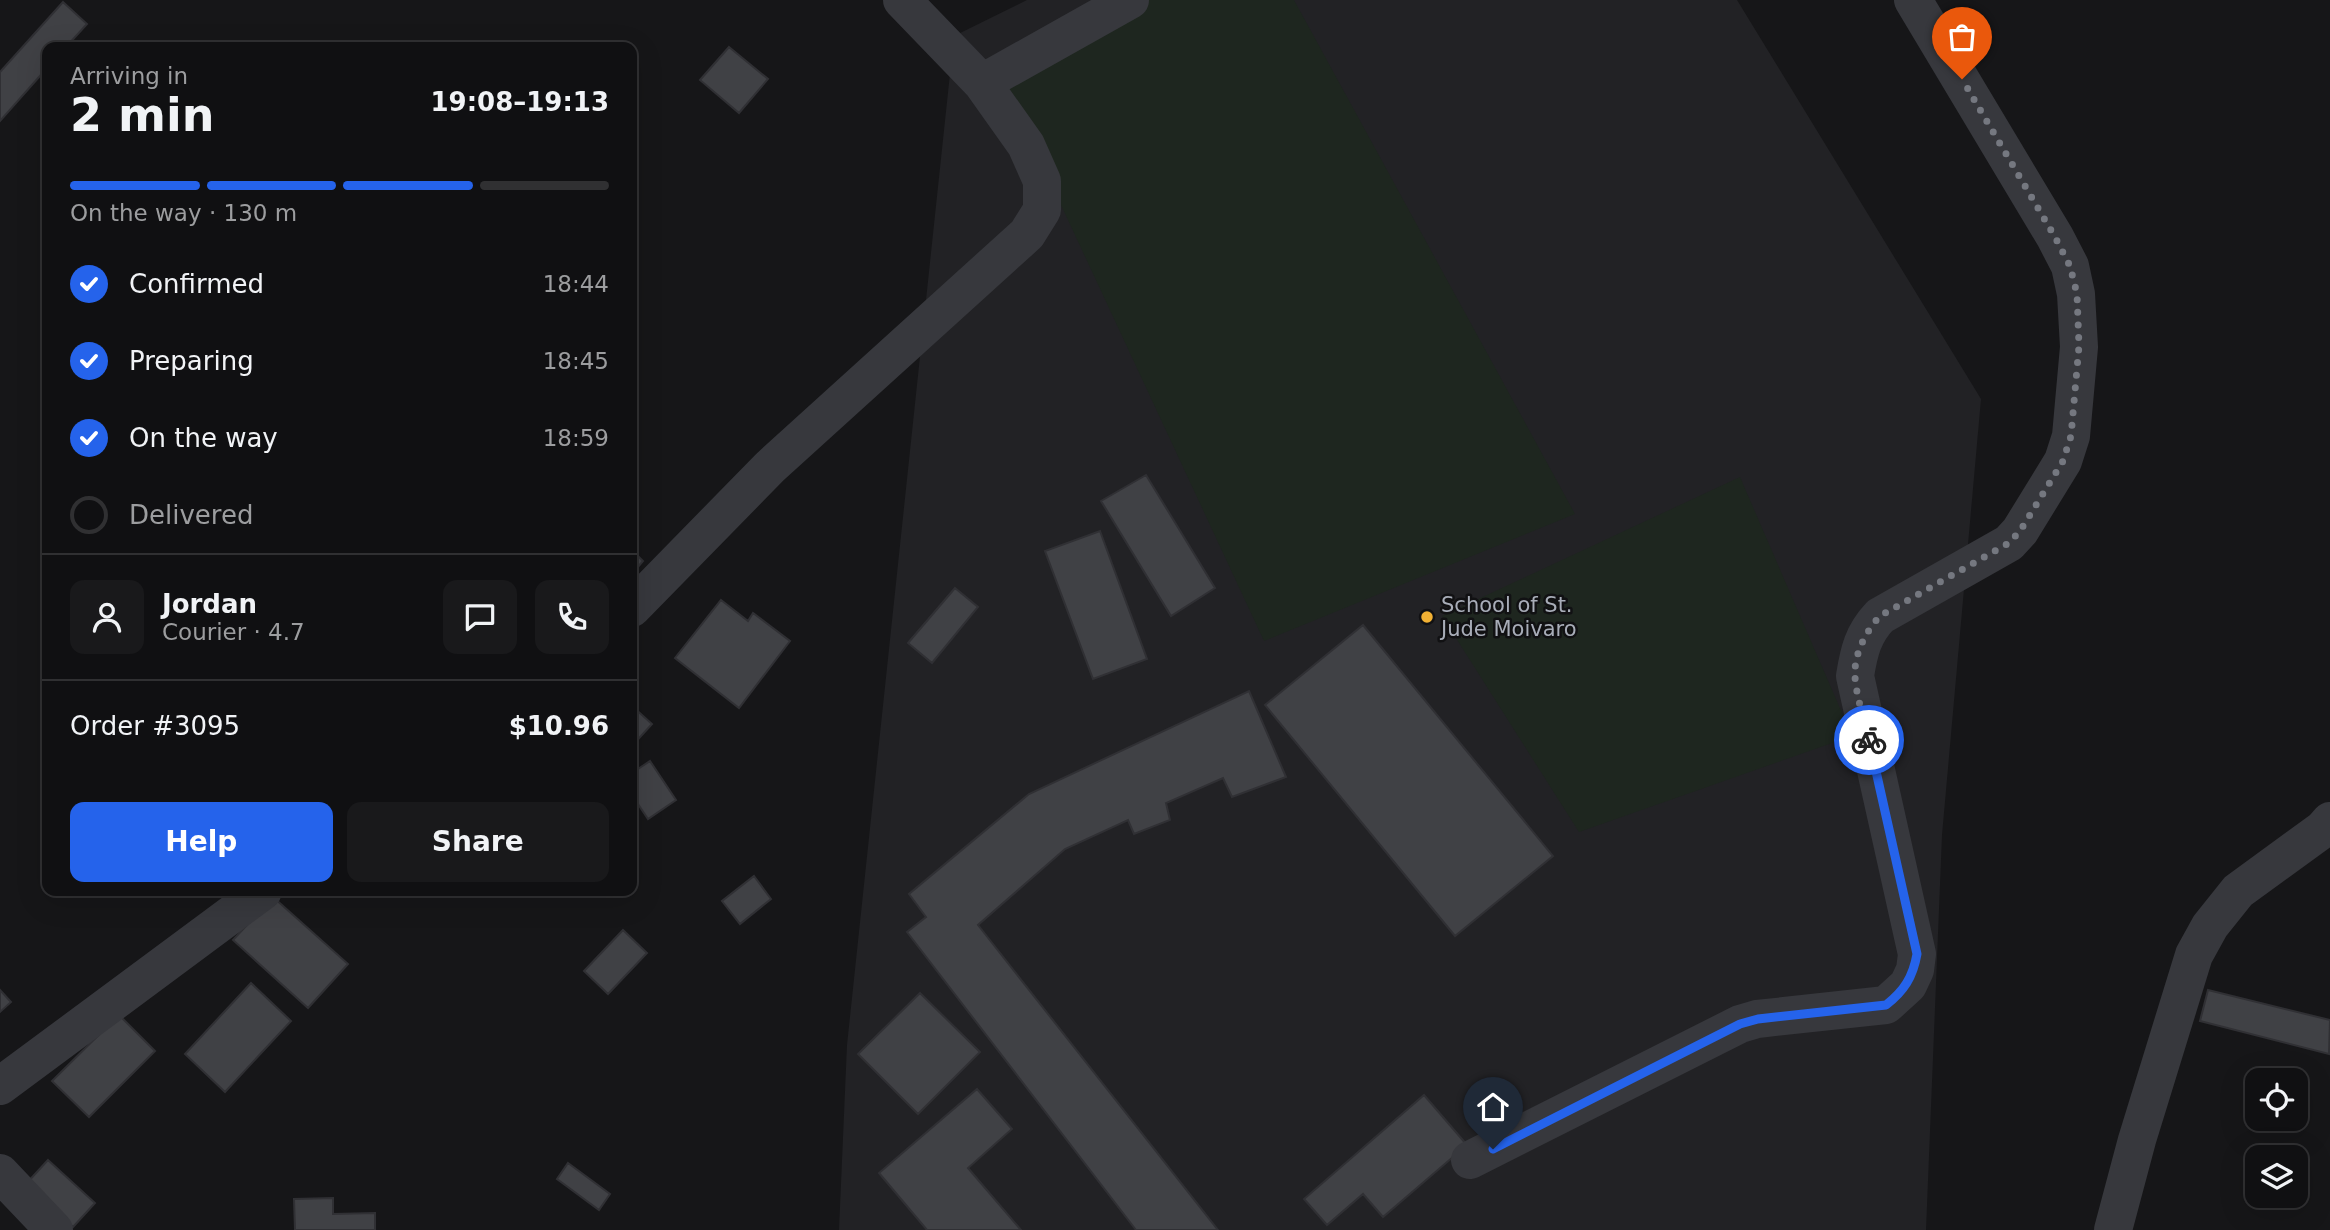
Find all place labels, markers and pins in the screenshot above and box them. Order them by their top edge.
pin [1932,7,1992,79]
place label: School of St. Jude Moivaro [1439,593,1577,641]
marker: School of St. Jude Moivaro [1419,609,1435,625]
pin [1463,1077,1523,1149]

